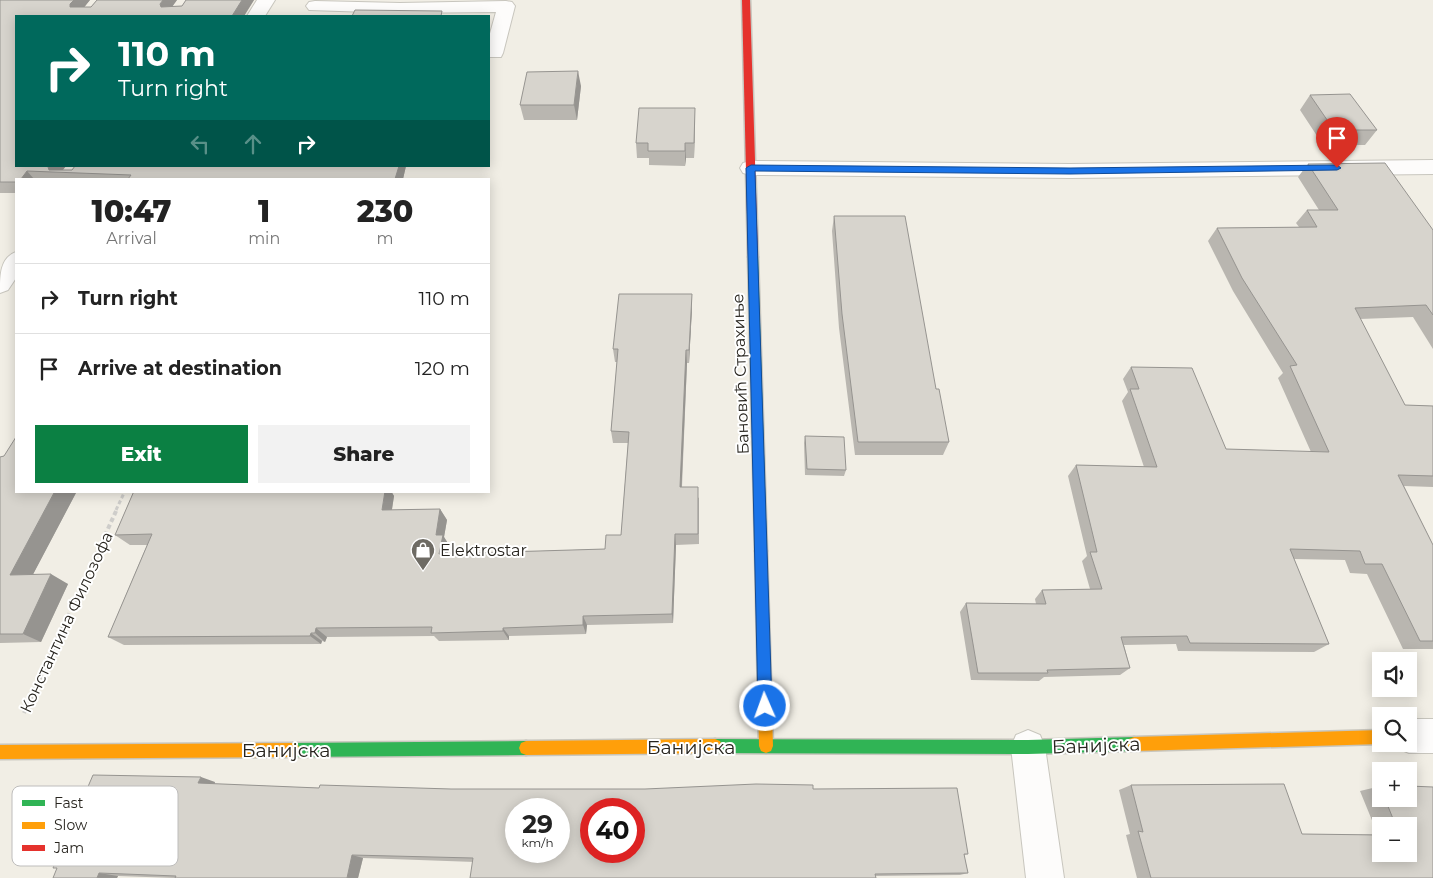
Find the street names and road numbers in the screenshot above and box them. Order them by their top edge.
street label: Бановић Страхиње [728,293,753,455]
street label: Константина Филозофа [16,529,117,716]
street label: Банијска [1051,732,1141,759]
street label: Банијска [647,736,735,759]
street label: Банијска [242,739,330,762]

